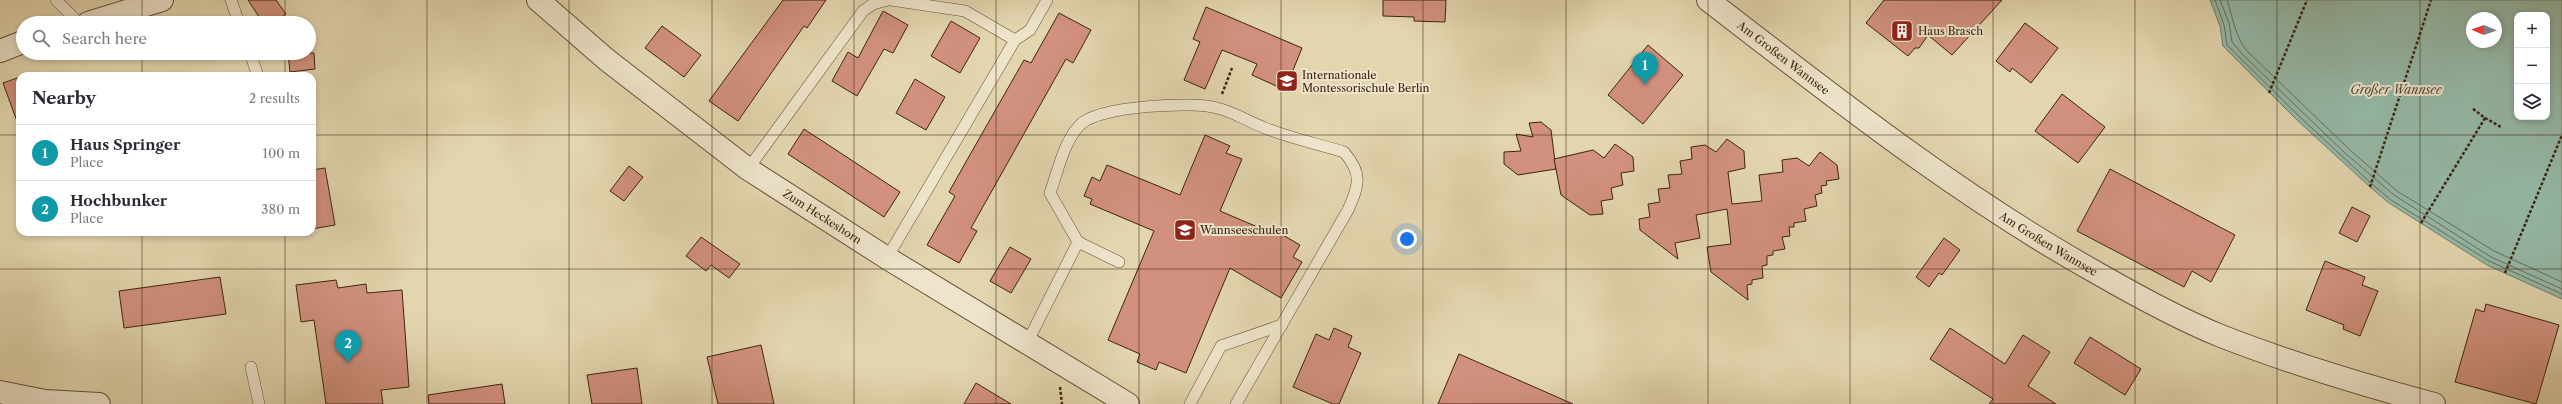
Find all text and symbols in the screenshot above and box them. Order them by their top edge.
north arrow [2466,12,2502,48]
map controls [2514,12,2550,120]
button: + [2514,12,2550,48]
search box [16,16,316,60]
street label: Am Großen Wannsee [1734,18,1832,98]
building icon: Haus Brasch [1889,18,1915,44]
place label: Haus Brasch [1918,24,1983,38]
icon: search [30,27,52,49]
text: Search here [62,29,147,48]
button: − [2514,48,2550,84]
pin: 1 [1632,52,1658,85]
school or university icon: Internationale Montessorischule Berlin [1274,68,1300,94]
place label: Internationale Montessorischule Berlin [1302,68,1430,95]
water label: Großer Wannsee [2350,82,2443,97]
button: layers [2514,84,2550,120]
text: Nearby [32,88,96,108]
text: 2 results [249,90,300,106]
text: Haus Springer [70,135,180,154]
text: 1 [42,145,48,161]
text: 100 m [262,145,300,161]
text: Place [70,154,103,170]
street label: Zum Heckeshorn [781,186,864,247]
text: Hochbunker [70,191,167,210]
text: 2 [41,201,49,217]
text: 380 m [261,201,300,217]
street label: Am Großen Wannsee [1996,208,2100,279]
text: Place [70,210,103,226]
school or university icon: Wannseeschulen [1172,217,1198,243]
place label: Wannseeschulen [1199,223,1288,237]
your location [1397,229,1417,249]
pin: 2 [335,330,361,363]

